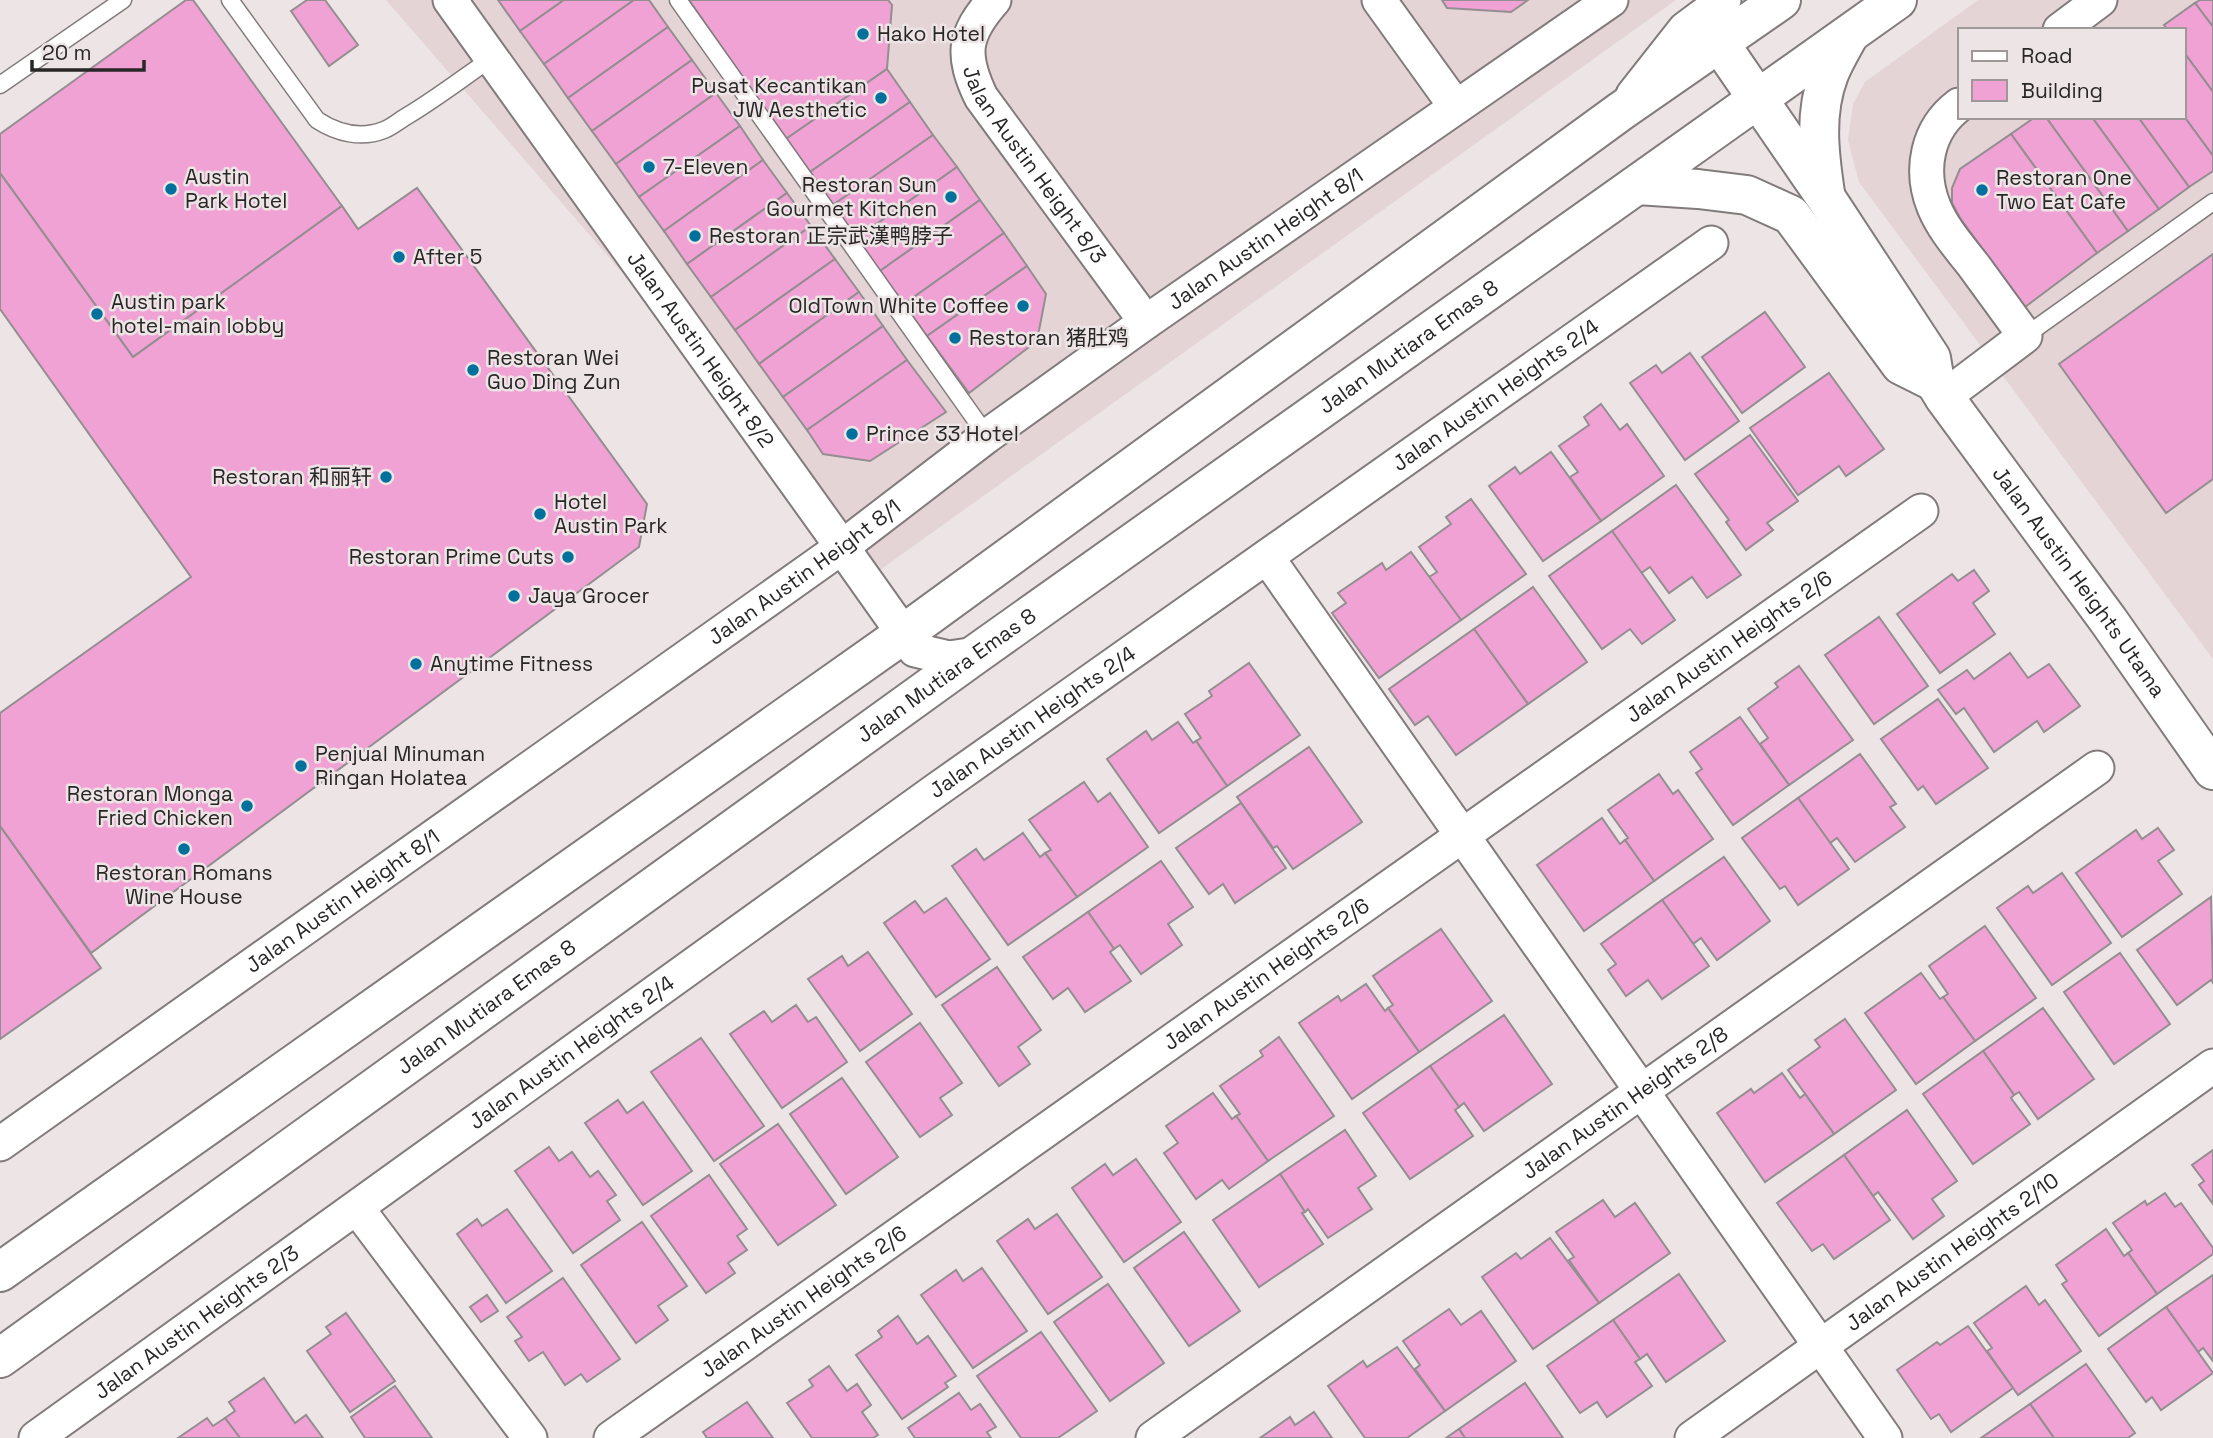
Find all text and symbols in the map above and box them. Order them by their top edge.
place label: Hako Hotel [877,20,985,47]
marker: Hako Hotel [855,26,871,42]
scale bar [32,28,144,72]
legend [1958,28,2185,119]
text: 20 m [42,39,92,66]
text: Road [2021,42,2073,69]
street label: Jalan Austin Height 8/3 [957,63,1112,268]
place label: Pusat Kecantikan JW Aesthetic [691,72,867,123]
text: Building [2021,77,2103,104]
marker: Pusat Kecantikan JW Aesthetic [873,90,889,106]
place label: 7-Eleven [663,153,748,180]
marker: 7-Eleven [641,159,657,175]
street label: Jalan Austin Height 8/1 [1163,162,1368,316]
place label: Austin Park Hotel [185,163,287,214]
place label: Restoran One Two Eat Cafe [1996,164,2132,215]
place label: Restoran Sun Gourmet Kitchen [766,171,937,222]
marker: Austin Park Hotel [163,181,179,197]
marker: Restoran One Two Eat Cafe [1974,182,1990,198]
marker: Restoran Sun Gourmet Kitchen [943,189,959,205]
place label: Restoran 正宗武漢鸭脖子 [709,222,953,249]
marker: Restoran 正宗武漢鸭脖子 [687,228,703,244]
place label: After 5 [413,243,482,270]
street label: Jalan Austin Height 8/2 [621,246,780,453]
marker: After 5 [391,249,407,265]
street label: Jalan Mutiara Emas 8 [1313,273,1503,419]
place label: Austin park hotel-main lobby [111,288,284,339]
place label: OldTown White Coffee [788,292,1009,319]
marker: OldTown White Coffee [1015,298,1031,314]
marker: Austin park hotel-main lobby [89,306,105,322]
street label: Jalan Austin Heights 2/4 [1387,313,1604,477]
place label: Restoran 猪肚鸡 [969,324,1129,351]
marker: Restoran 猪肚鸡 [947,330,963,346]
place label: Restoran Wei Guo Ding Zun [487,344,621,395]
marker: Restoran Wei Guo Ding Zun [465,362,481,378]
place label: Prince 33 Hotel [866,420,1019,447]
marker: Prince 33 Hotel [844,426,860,442]
street label: Jalan Austin Heights Utama [1987,461,2172,702]
place label: Restoran 和丽轩 [212,463,372,490]
marker: Restoran 和丽轩 [378,469,394,485]
place label: Hotel Austin Park [554,488,668,539]
street label: Jalan Austin Height 8/1 [703,493,906,651]
marker: Hotel Austin Park [532,506,548,522]
place label: Restoran Prime Cuts [349,543,554,570]
marker: Restoran Prime Cuts [560,549,576,565]
street label: Jalan Austin Heights 2/6 [1621,564,1837,728]
place label: Jaya Grocer [528,582,649,609]
marker: Jaya Grocer [506,588,522,604]
street label: Jalan Mutiara Emas 8 [852,602,1041,748]
street label: Jalan Austin Heights 2/4 [924,640,1141,804]
place label: Anytime Fitness [430,650,593,677]
marker: Anytime Fitness [408,656,424,672]
place label: Penjual Minuman Ringan Holatea [315,740,485,791]
marker: Penjual Minuman Ringan Holatea [293,758,309,774]
place label: Restoran Monga Fried Chicken [67,780,233,831]
marker: Restoran Monga Fried Chicken [239,798,255,814]
street label: Jalan Austin Height 8/1 [240,823,445,979]
marker: Restoran Romans Wine House [176,841,192,857]
place label: Restoran Romans Wine House [96,859,272,910]
street label: Jalan Austin Heights 2/6 [1158,892,1374,1056]
street label: Jalan Mutiara Emas 8 [392,933,581,1080]
street label: Jalan Austin Heights 2/4 [463,969,679,1135]
street label: Jalan Austin Heights 2/8 [1517,1020,1733,1185]
street label: Jalan Austin Heights 2/10 [1840,1166,2064,1337]
street label: Jalan Austin Heights 2/6 [695,1219,912,1383]
street label: Jalan Austin Heights 2/3 [89,1239,304,1405]

